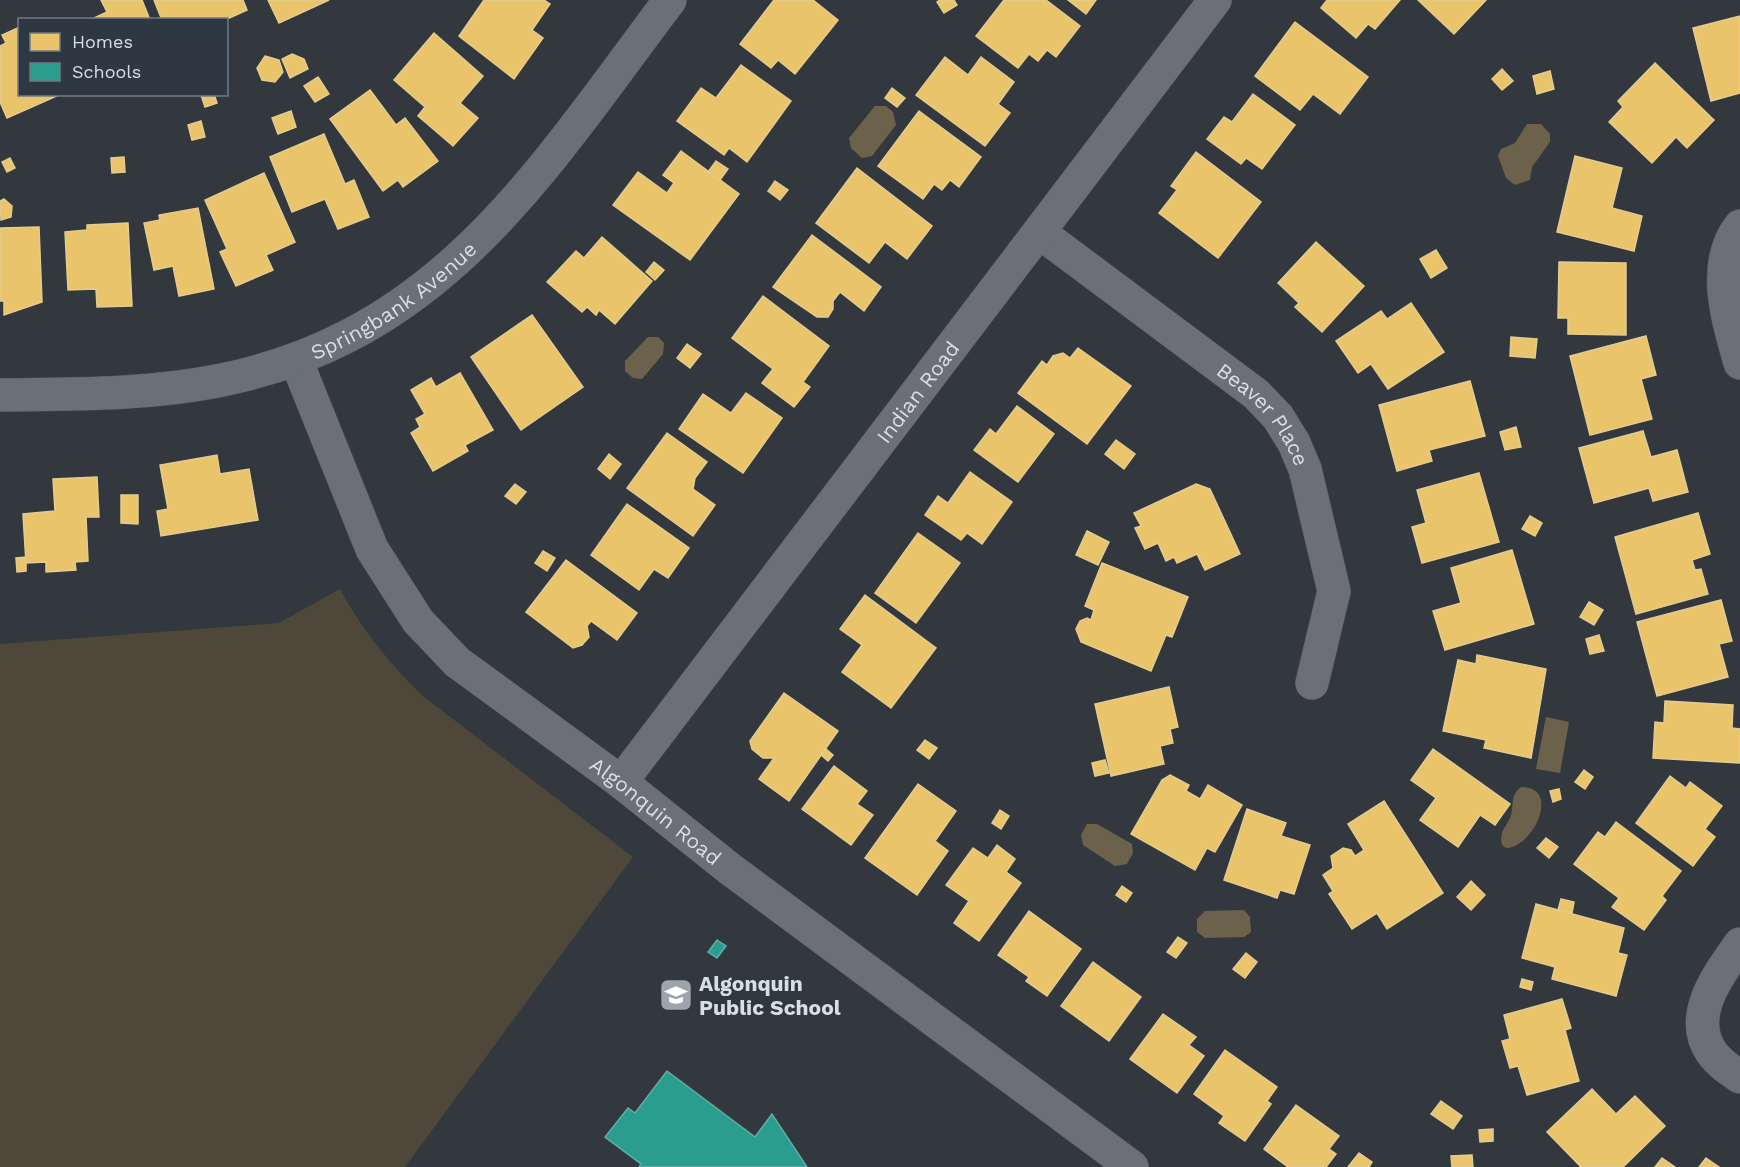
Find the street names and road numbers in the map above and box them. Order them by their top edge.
street label: Springbank Avenue [307,236,481,364]
street label: Indian Road [871,336,964,448]
street label: Beaver Place [1212,357,1315,469]
street label: Algonquin Road [585,751,727,870]

